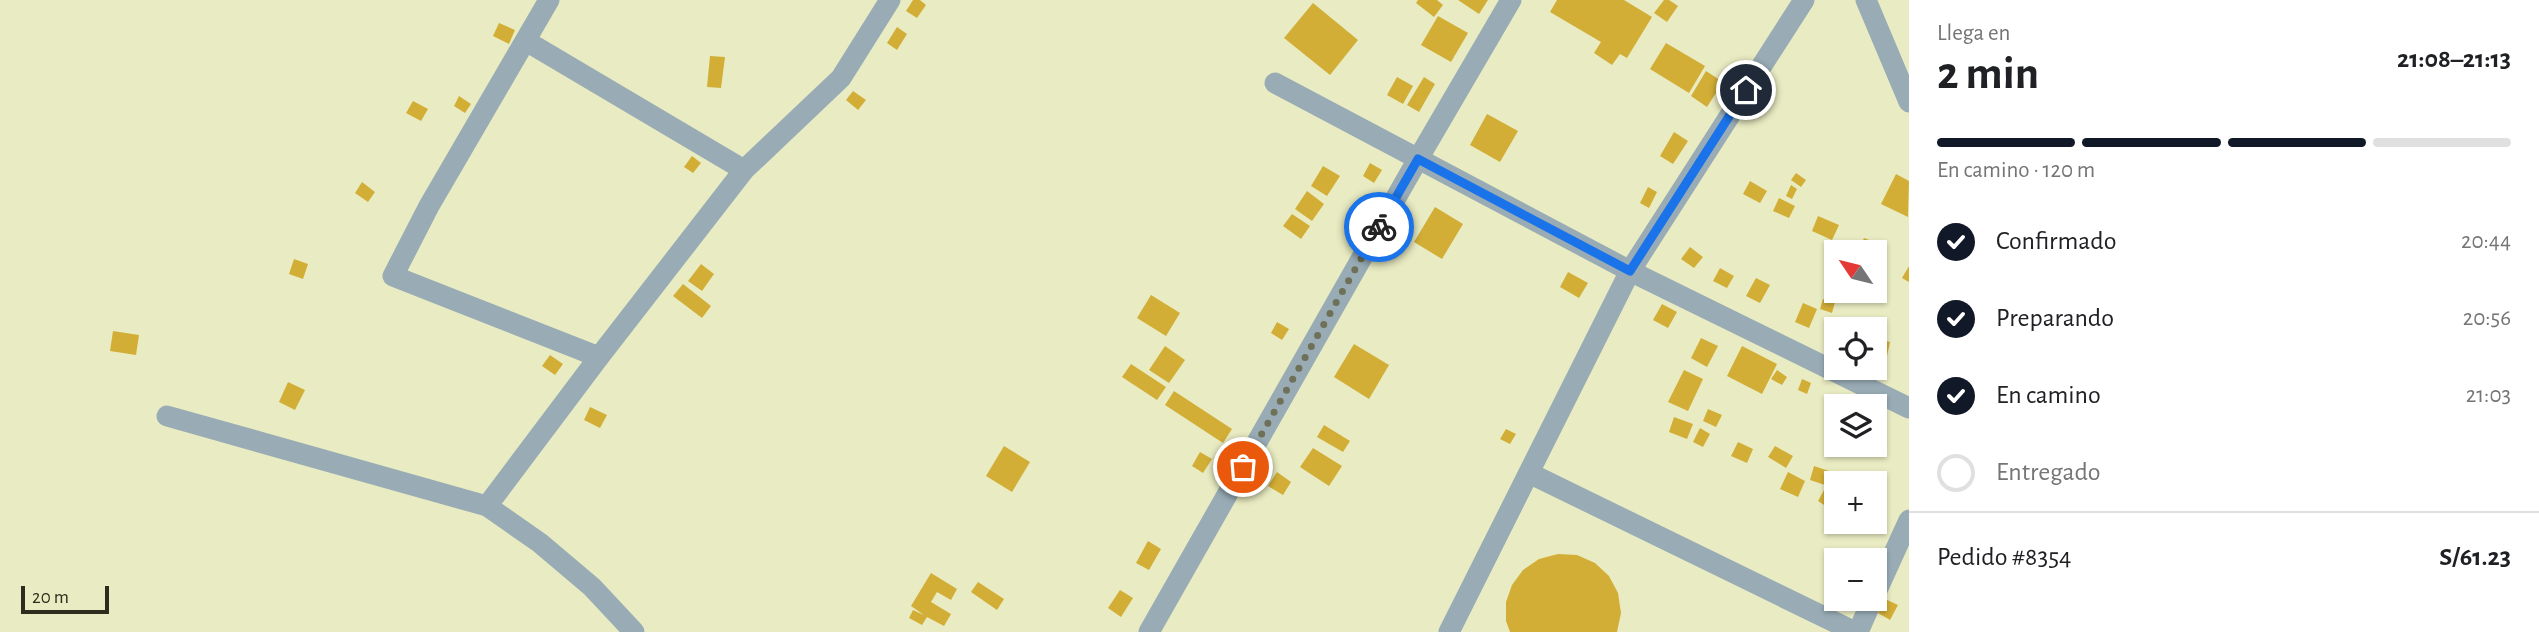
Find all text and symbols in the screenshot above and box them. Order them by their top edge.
text: Llega en [1937,22,2010,45]
text: 21:08–21:13 [2397,46,2511,72]
text: 2 min [1937,51,2039,97]
pin [1716,60,1776,120]
icon: home [1727,71,1765,109]
text: En camino · 120 m [1937,159,2095,182]
courier [1344,192,1414,262]
icon: bike [1360,208,1398,246]
icon: check [1937,223,1975,261]
text: Confirmado [1996,228,2117,254]
text: 20:44 [2461,230,2511,253]
north arrow [1824,240,1886,303]
map controls [1824,240,1887,611]
icon: check [1937,300,1975,338]
text: Preparando [1996,305,2114,331]
text: 20:56 [2463,307,2511,330]
button: locate [1824,317,1887,380]
icon: check [1937,377,1975,415]
text: En camino [1996,382,2101,408]
text: 21:03 [2466,384,2511,407]
button: layers [1824,394,1887,457]
pin [1213,437,1273,497]
icon: bag [1224,448,1262,486]
text: Entregado [1996,459,2101,485]
button: + [1824,471,1887,534]
text: Pedido #8354 [1937,544,2072,570]
text: S/61.23 [2439,544,2511,570]
button: − [1824,548,1887,611]
scale bar [21,583,108,615]
text: 20 m [32,588,69,607]

